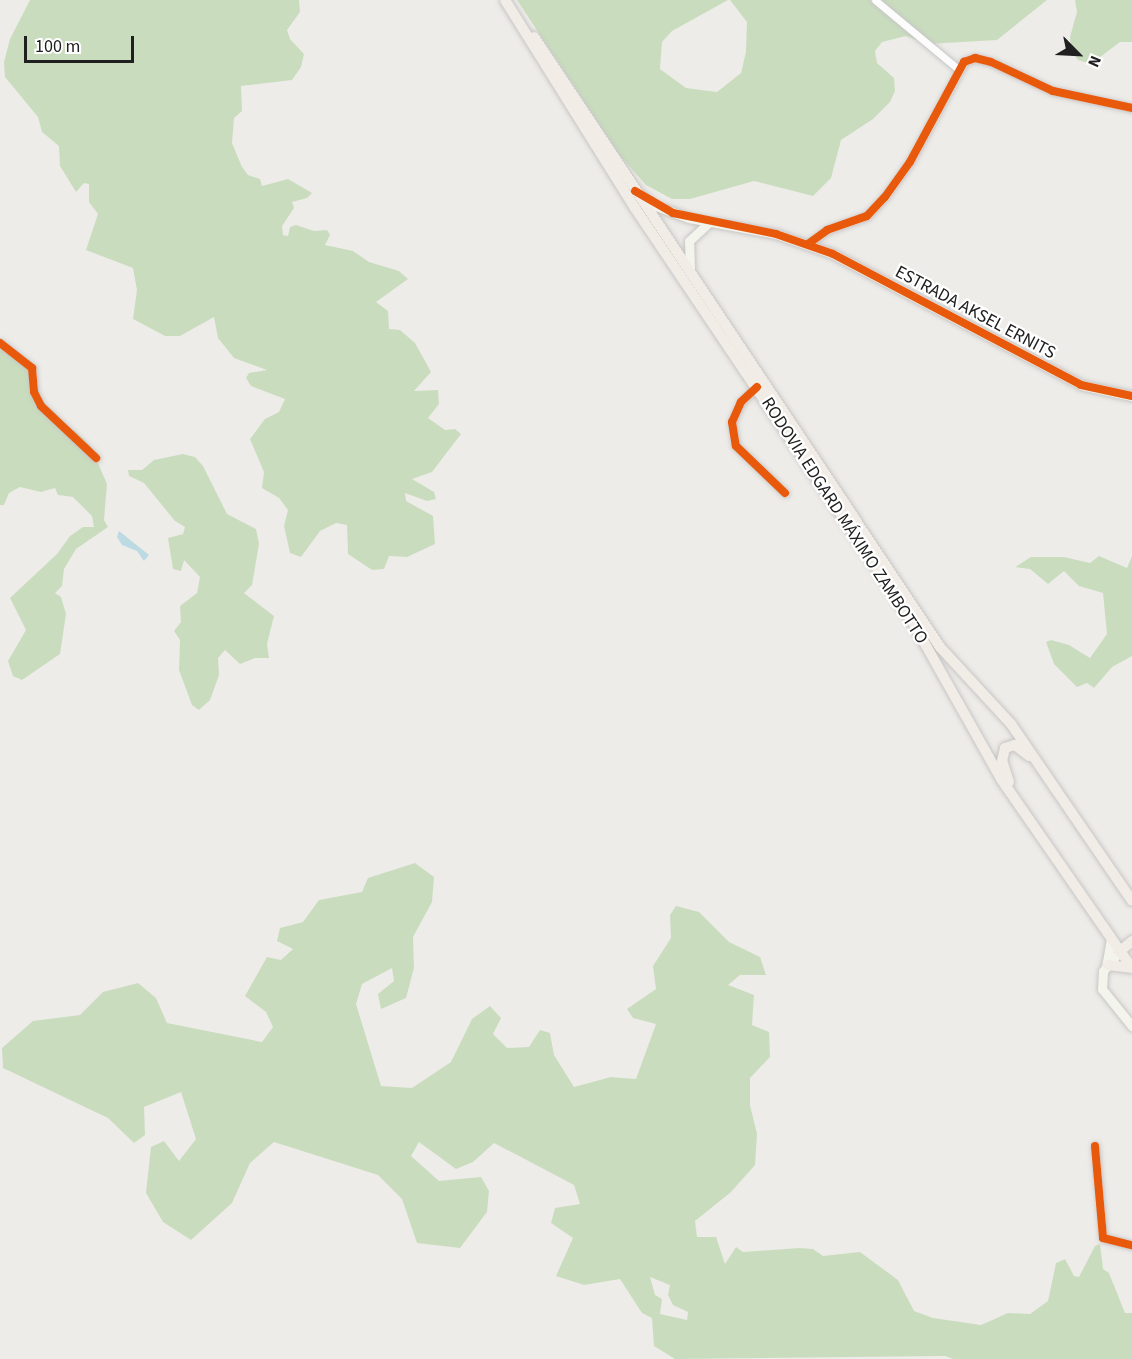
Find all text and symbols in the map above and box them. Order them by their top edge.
scale bar [27,24,136,62]
north arrow [1048,24,1108,84]
text: 100 m [35,34,80,59]
text: N [1082,52,1107,71]
street label: ESTRADA AKSEL ERNITS [891,262,1059,364]
street label: RODOVIA EDGARD MÁXIMO ZAMBOTTO [756,394,932,648]

